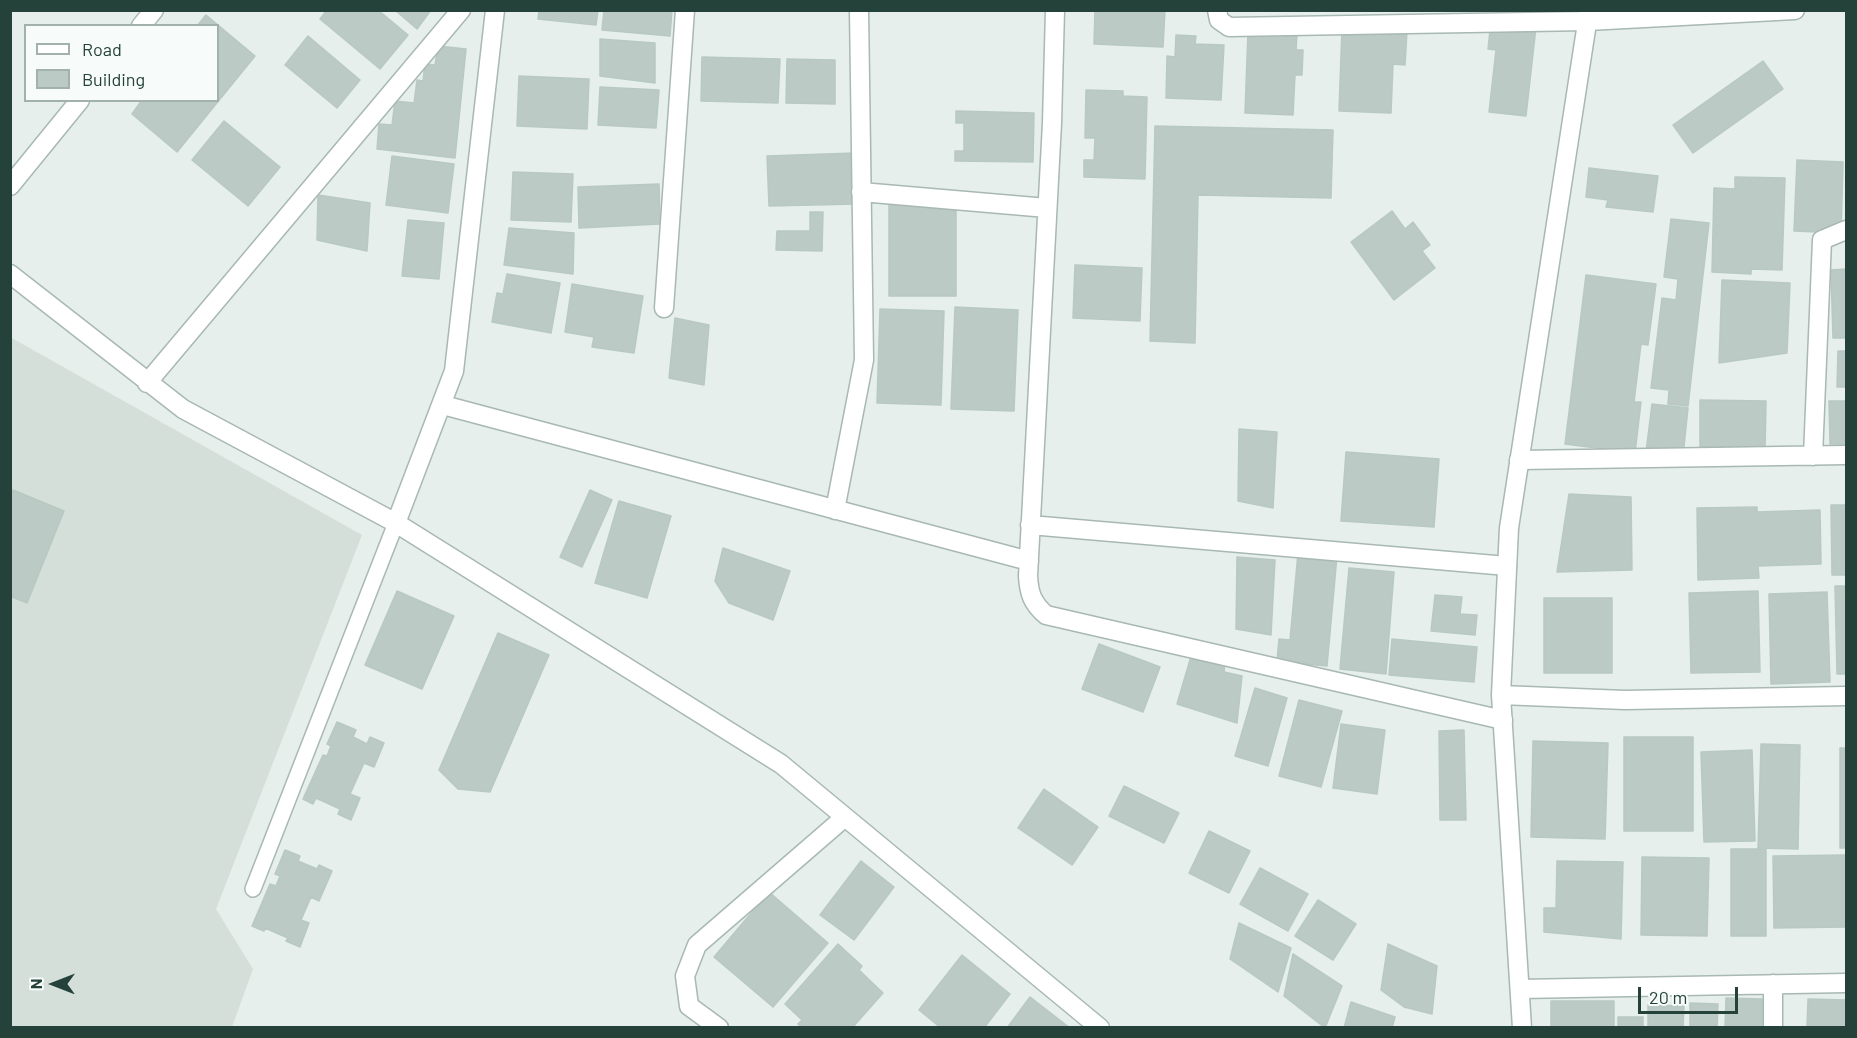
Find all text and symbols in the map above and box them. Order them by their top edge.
legend [24,24,219,102]
text: Road [82,38,122,60]
text: Building [82,68,145,90]
north arrow [24,954,84,1014]
scale bar [1641,975,1742,1013]
text: N [26,979,45,989]
text: 20 m [1649,986,1687,1008]

